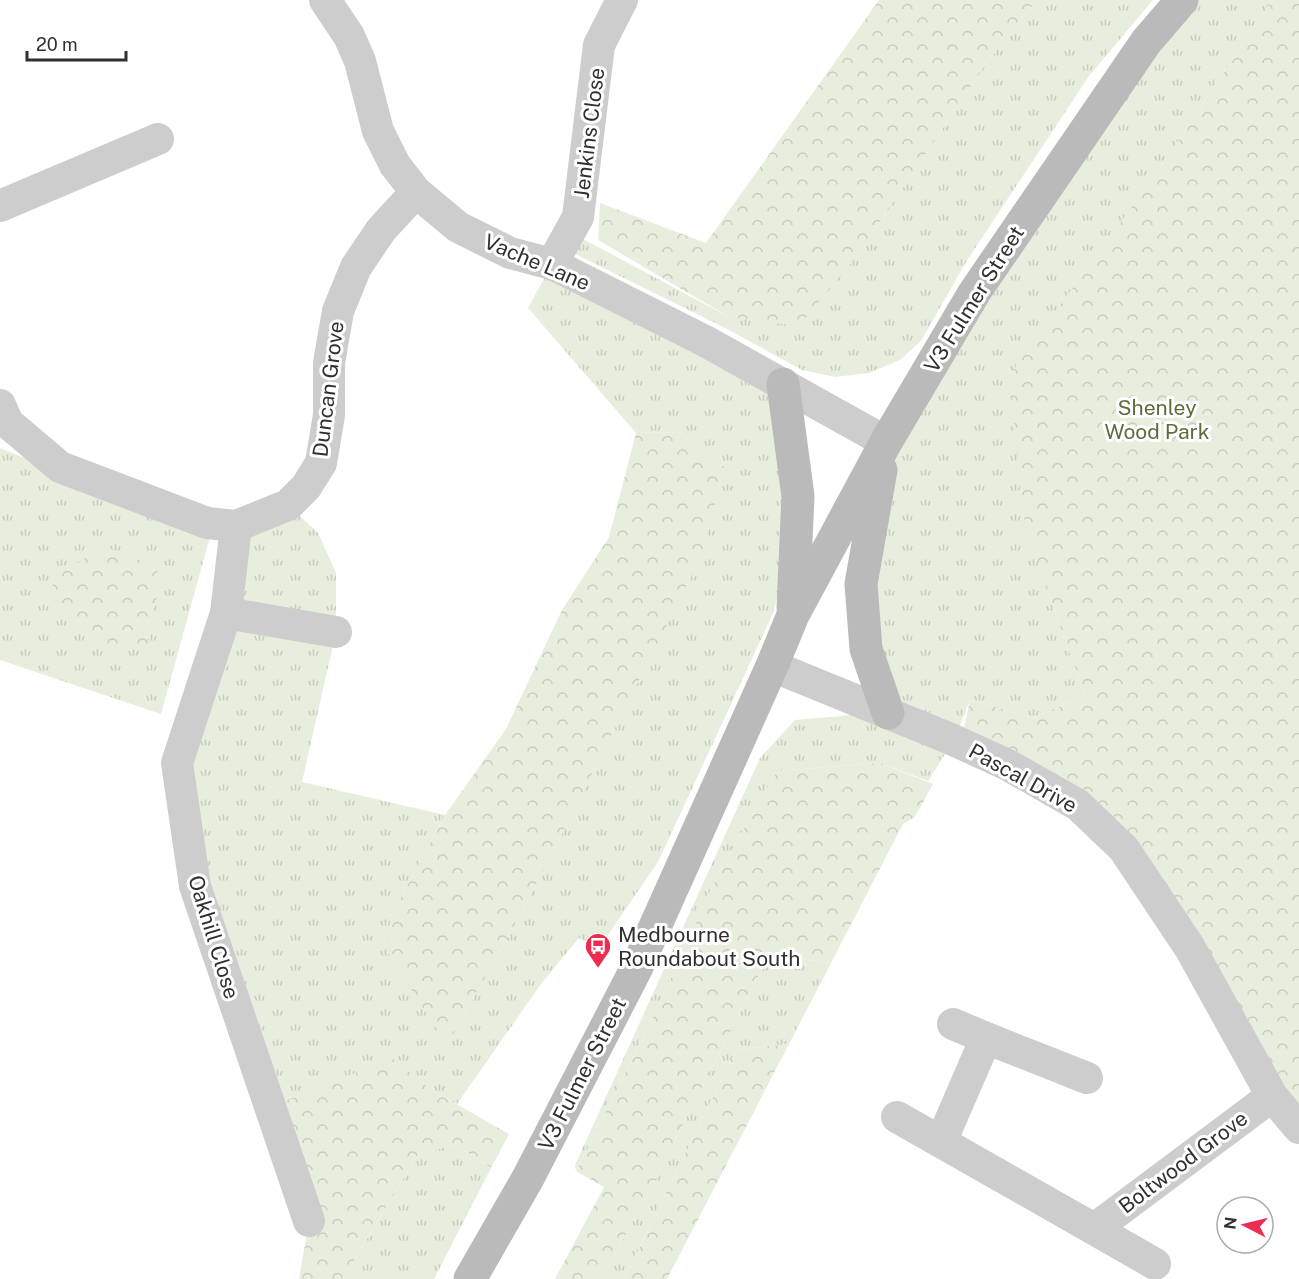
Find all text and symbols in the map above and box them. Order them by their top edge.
scale bar [27,24,126,62]
text: 20 m [36,34,78,55]
street label: Jenkins Close [569,66,609,200]
street label: V3 Fulmer Street [919,221,1029,377]
street label: Vache Lane [480,229,594,295]
street label: Duncan Grove [307,320,349,458]
park label: Shenley Wood Park [1104,395,1210,444]
street label: Pascal Drive [965,738,1081,818]
street label: Oakhill Close [183,872,245,1002]
place label: Medbourne Roundabout South [618,922,800,971]
bus stop icon: Medbourne Roundabout South [583,931,613,969]
street label: V3 Fulmer Street [533,993,631,1155]
street label: Boltwood Grove [1114,1105,1252,1219]
north arrow [1215,1195,1275,1255]
text: N [1220,1216,1241,1231]

